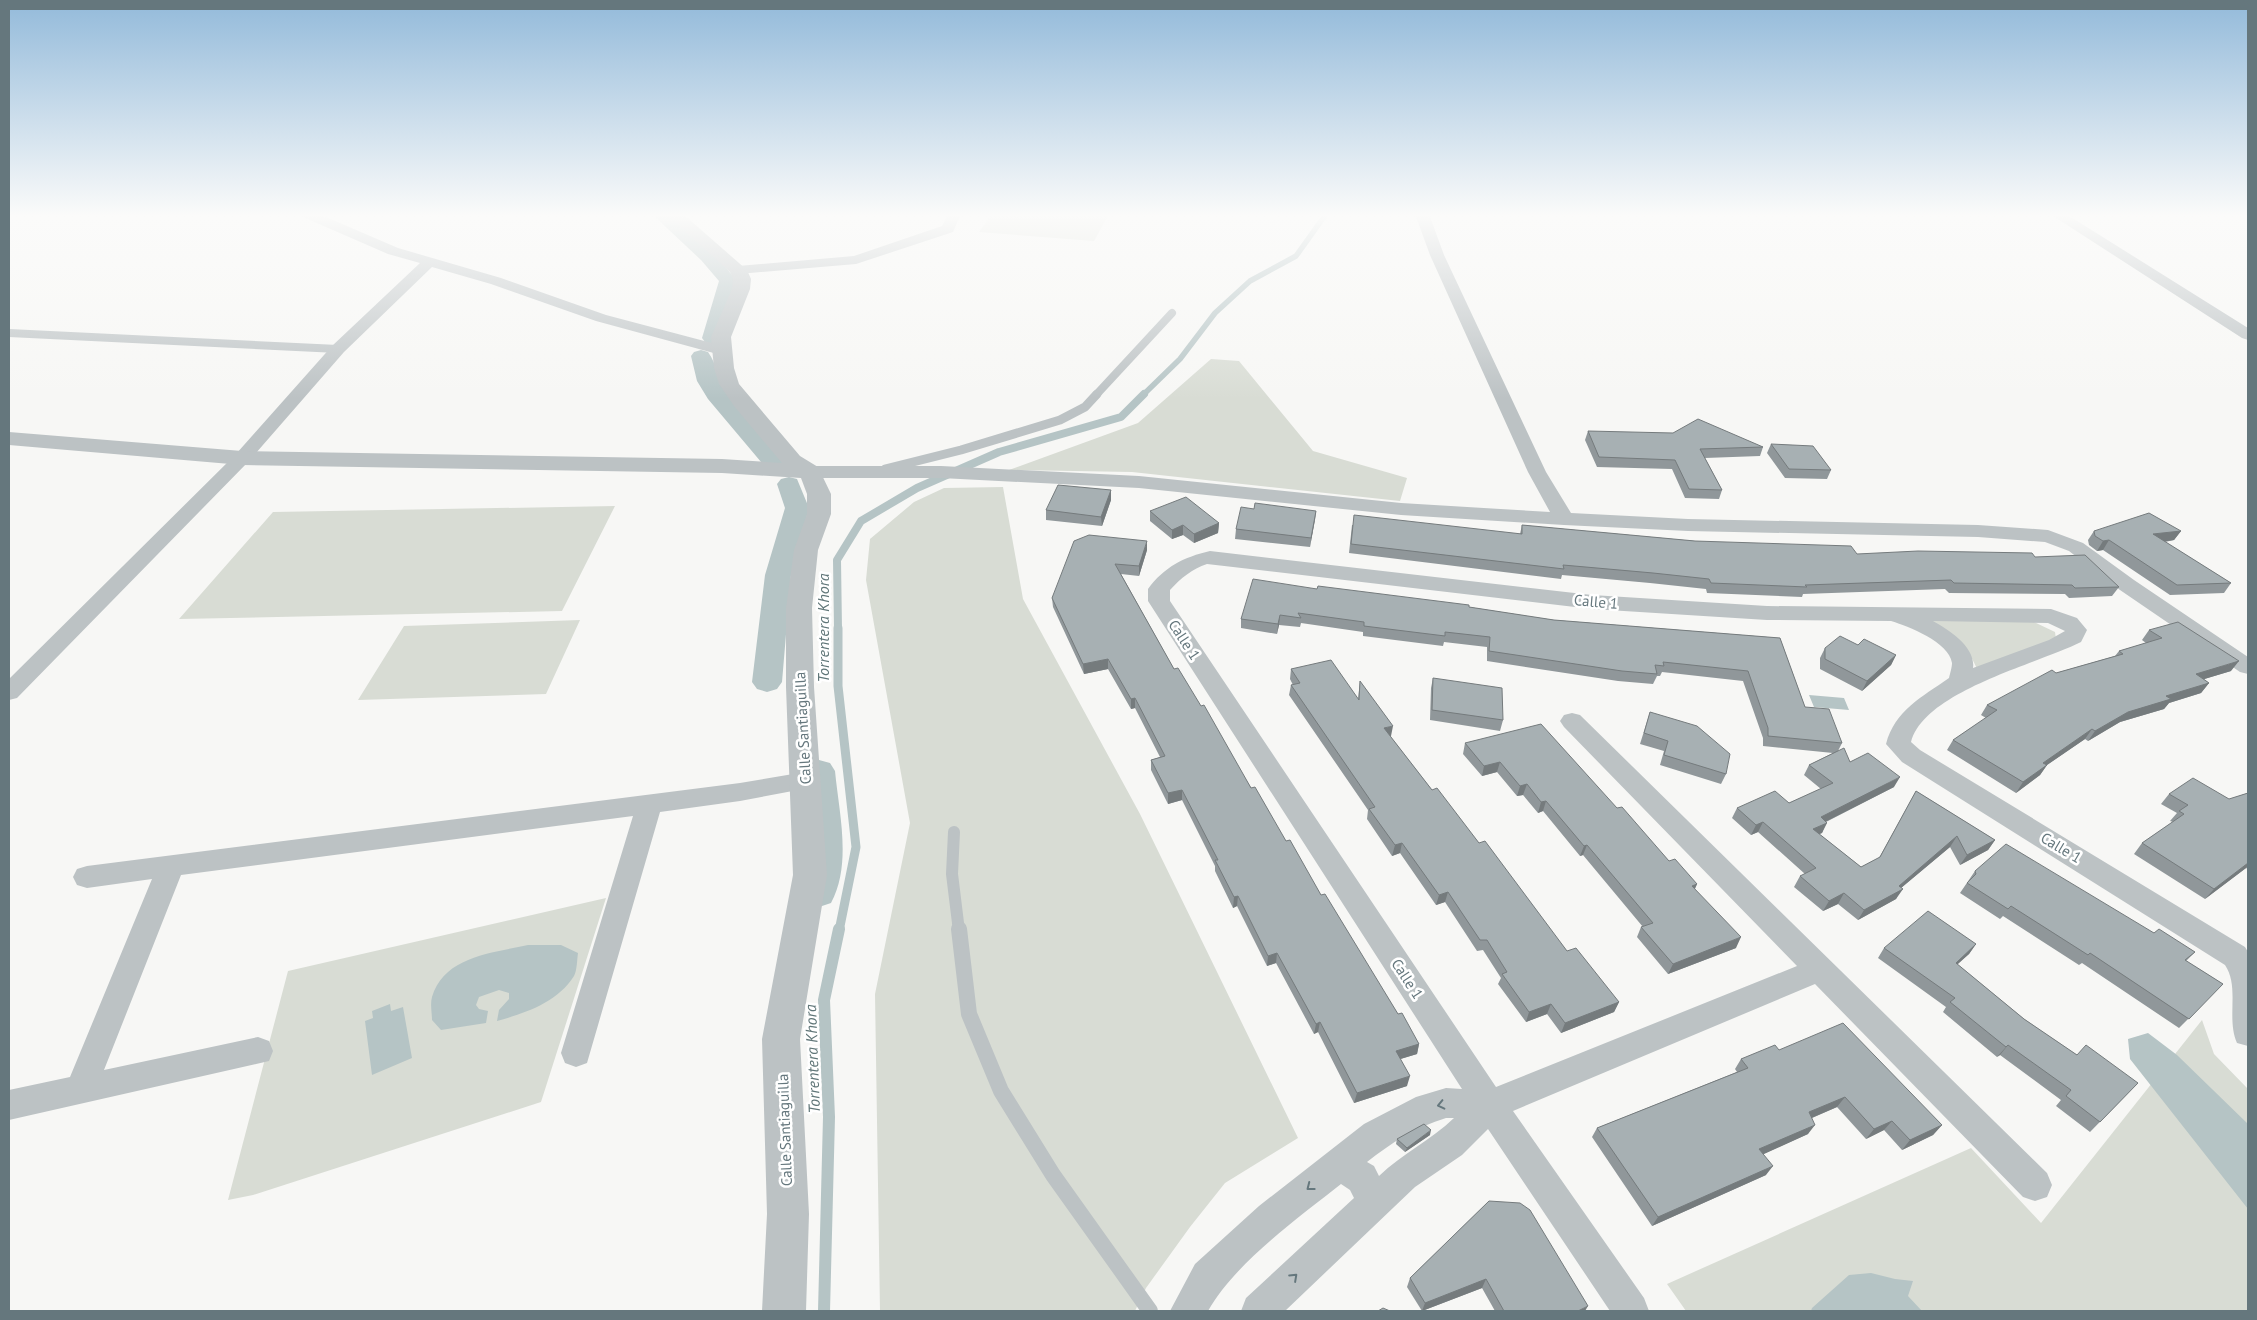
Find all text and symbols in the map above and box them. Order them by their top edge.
water label: Torrentera Khora [813,573,833,683]
street label: Calle 1 [1573,590,1619,613]
street label: Calle 1 [1164,616,1204,663]
street label: Calle Santiaguilla [790,671,815,785]
street label: Calle 1 [2037,828,2085,867]
street label: Calle 1 [1387,955,1427,1002]
water label: Torrentera Khora [800,1004,824,1114]
street label: Calle Santiaguilla [773,1073,796,1187]
one-way arrow [1437,1099,1446,1110]
one-way arrow [1307,1182,1316,1191]
one-way arrow [1289,1274,1298,1283]

